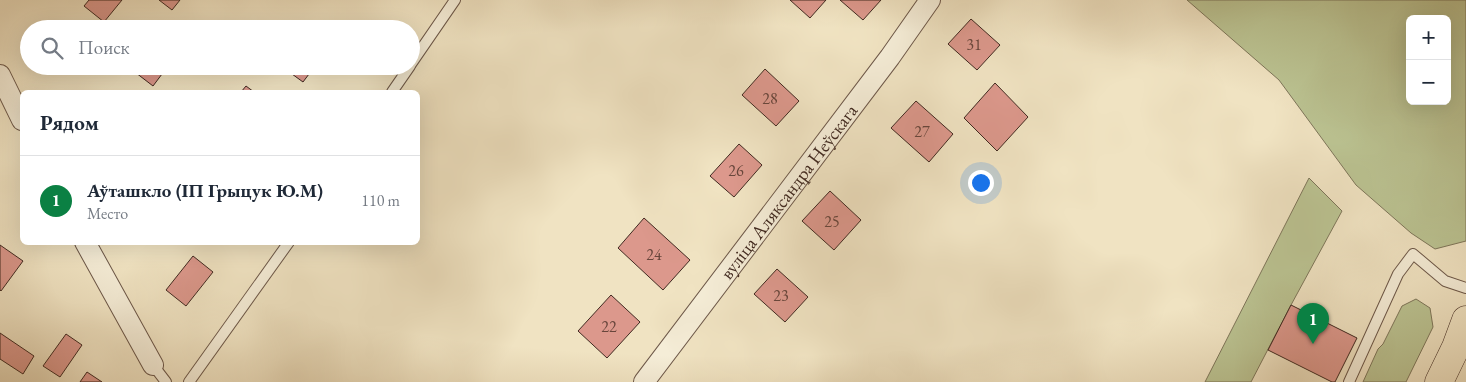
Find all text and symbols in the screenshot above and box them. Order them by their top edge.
map controls [1406,15,1451,105]
button: + [1406,15,1451,60]
search box [20,20,420,75]
icon: search [38,34,66,62]
house number: 31 [966,34,982,55]
text: Поиск [78,35,130,60]
button: − [1406,60,1451,105]
house number: 28 [762,88,778,109]
street label: вуліца Аляксандра Неўскага [714,98,863,284]
text: Рядом [40,109,99,136]
house number: 27 [914,121,930,142]
house number: 26 [728,160,744,181]
your location [968,170,994,196]
text: Аўташкло (ІП Грыцук Ю.М) [87,178,323,203]
text: 1 [52,190,60,211]
text: 110 m [361,190,400,211]
text: Место [87,203,128,224]
house number: 25 [824,211,840,232]
house number: 24 [646,244,662,265]
house number: 23 [773,285,789,306]
pin: 1 [1297,303,1329,344]
house number: 22 [601,316,617,337]

